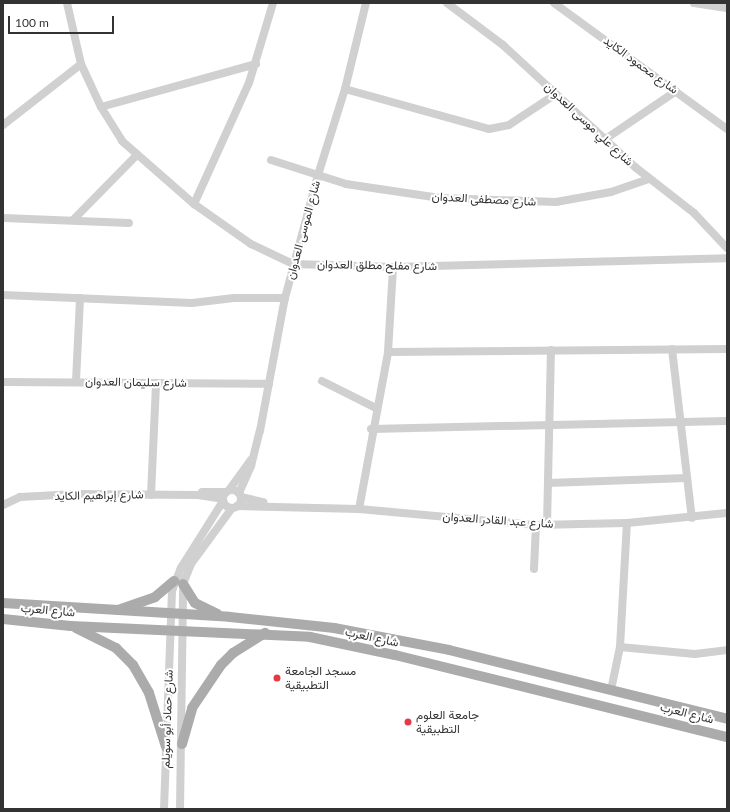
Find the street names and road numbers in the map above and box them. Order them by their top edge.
street label: شارع محمود الكايد [601,33,681,97]
street label: شارع علي موسى العدوان [542,79,636,169]
street label: شارع الموسى العدوان [283,179,323,281]
street label: شارع مصطفى العدوان [431,189,537,209]
street label: شارع مفلح مطلق العدوان [317,257,437,273]
street label: شارع سليمان العدوان [85,374,187,390]
street label: شارع إبراهيم الكايد [54,487,144,503]
street label: شارع عبد القادر العدوان [442,509,554,531]
street label: شارع العرب [20,600,76,620]
street label: شارع العرب [344,624,400,650]
street label: شارع حماد أبو سويلم [158,669,176,769]
street label: شارع العرب [659,699,715,727]

